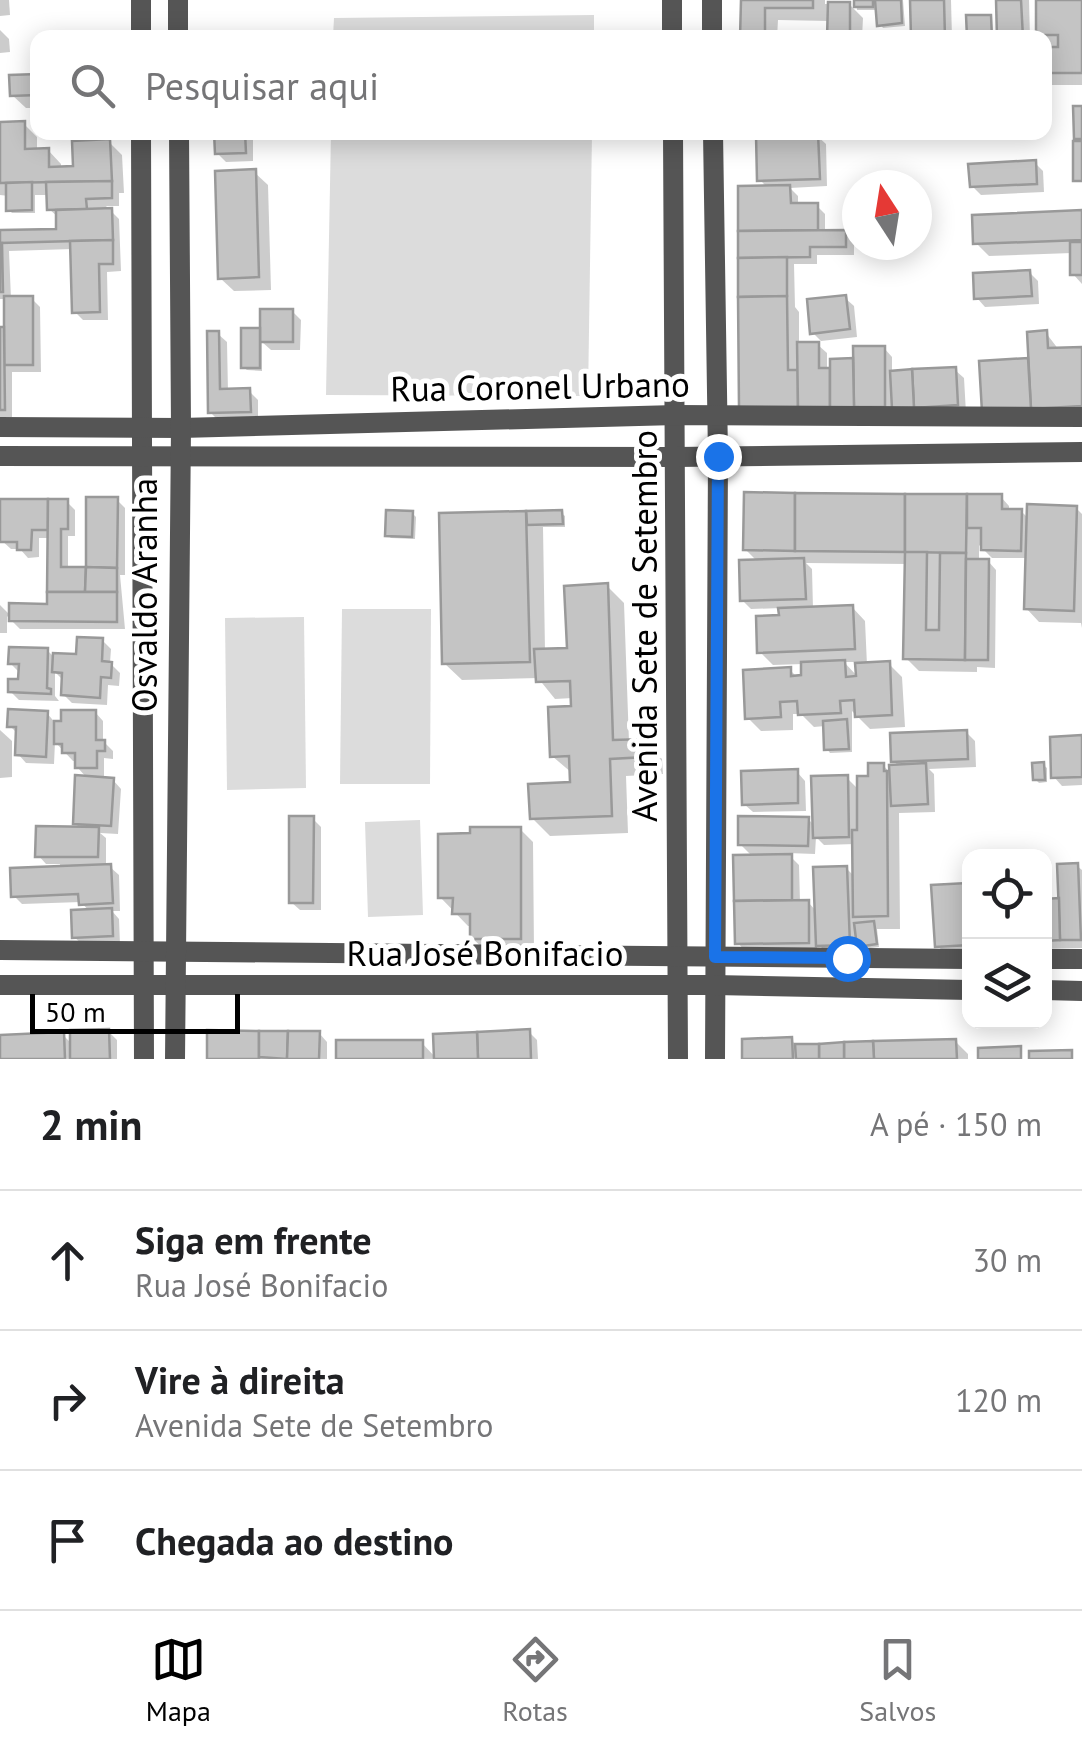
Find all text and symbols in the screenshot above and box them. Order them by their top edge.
search box [30,30,1052,140]
icon: search [65,58,120,113]
text: Pesquisar aqui [145,61,379,110]
north arrow [842,170,932,260]
street label: Rua Coronel Urbano [390,360,690,412]
street label: Avenida Sete de Setembro [621,430,667,822]
route end [696,434,742,480]
street label: Osvaldo Aranha [121,478,167,712]
map controls [962,849,1052,1029]
button: locate [962,849,1052,939]
street label: Rua José Bonifacio [346,930,624,976]
route start [825,936,871,982]
button: layers [962,939,1052,1029]
scale bar [30,989,240,1034]
text: 50 m [45,993,106,1030]
text: 2 min [40,1097,142,1152]
text: A pé · 150 m [870,1103,1042,1145]
text: Siga em frente [135,1215,372,1264]
icon: ahead [40,1233,95,1288]
text: 30 m [973,1239,1042,1281]
text: Rua José Bonifacio [135,1264,388,1306]
text: Vire à direita [135,1355,345,1404]
icon: right [40,1373,95,1428]
text: 120 m [955,1379,1042,1421]
text: Avenida Sete de Setembro [135,1404,494,1446]
icon: arrive [40,1513,95,1568]
text: Chegada ao destino [135,1516,454,1565]
tab: Mapa [146,1632,211,1729]
tab: Rotas [502,1632,568,1729]
tab: Salvos [859,1632,936,1729]

